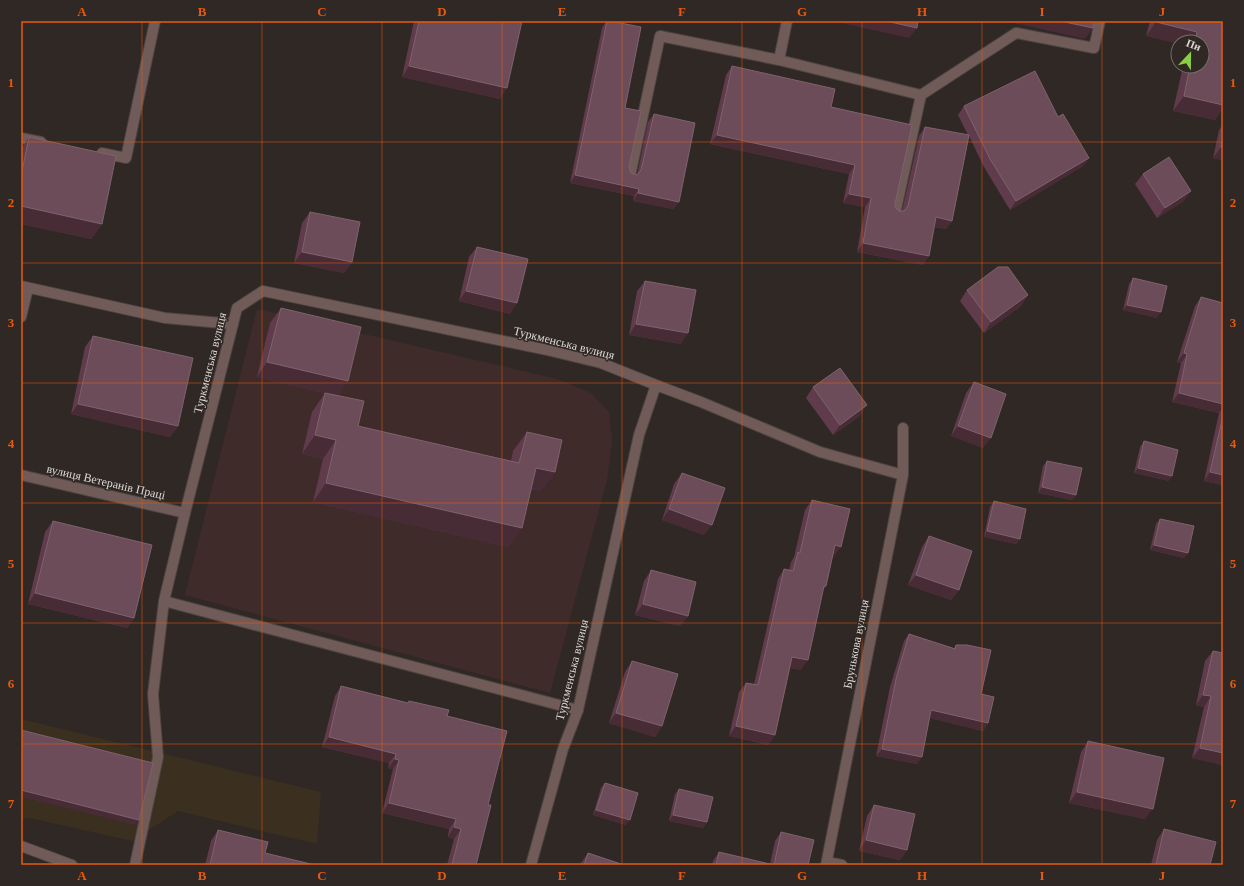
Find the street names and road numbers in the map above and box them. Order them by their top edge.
street label: Туркменська вулиця [191,311,229,415]
street label: Туркменська вулиця [512,324,616,362]
street label: вулиця Ветеранів Праці [45,462,167,503]
street label: Брунькова вулиця [840,598,872,690]
street label: Туркменська вулиця [553,618,591,722]

